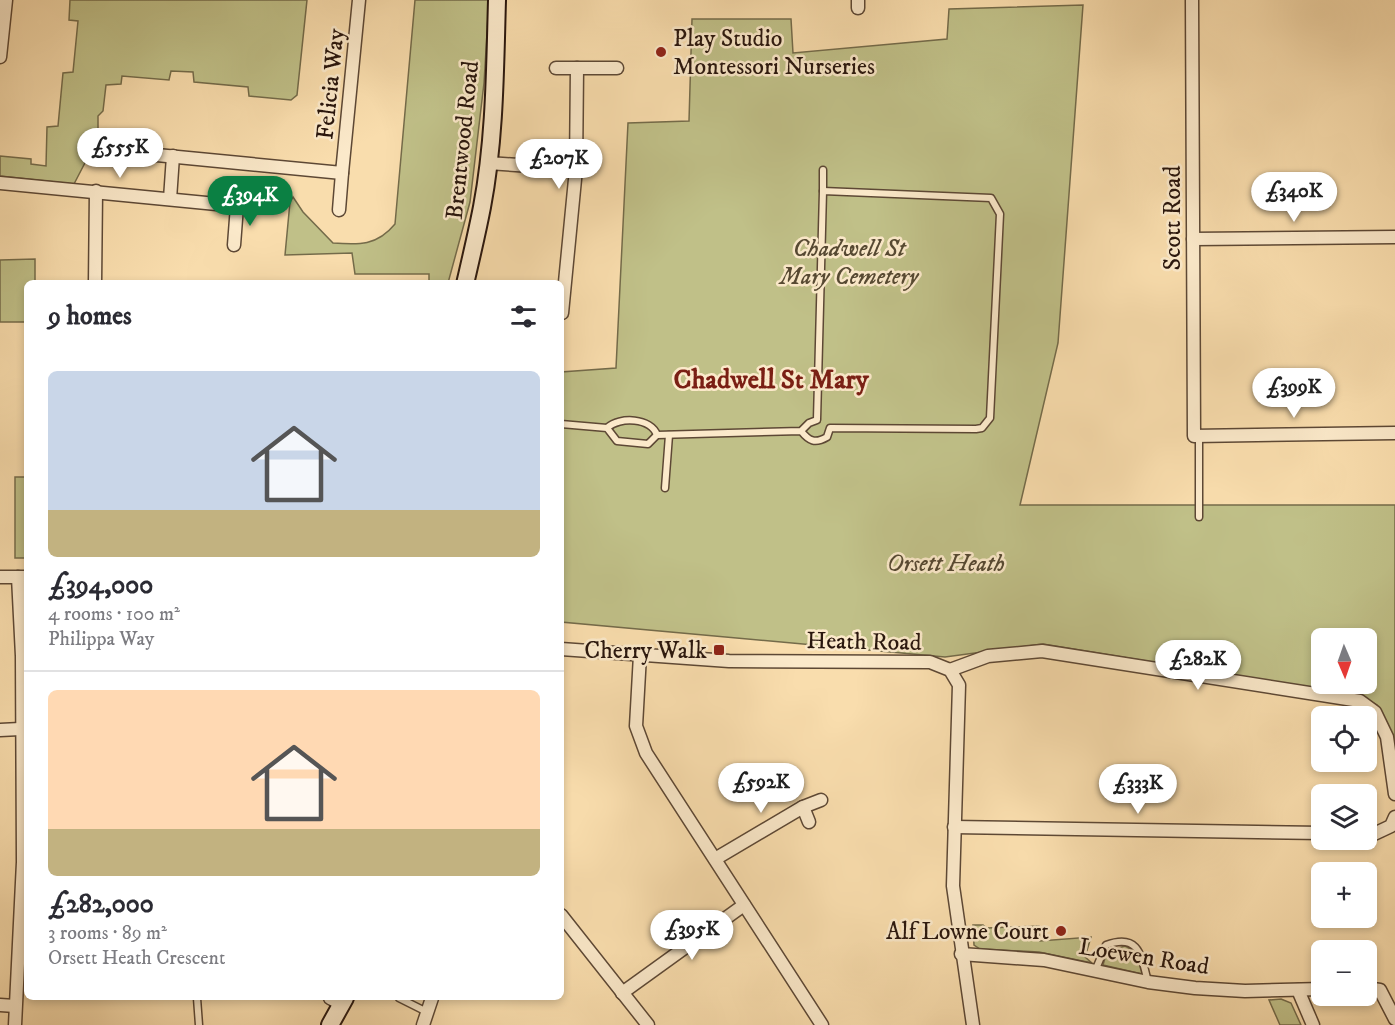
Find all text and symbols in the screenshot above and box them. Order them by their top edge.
place label: Play Studio Montessori Nurseries [673,24,875,82]
street label: Felicia Way [310,27,352,141]
marker: Play Studio Montessori Nurseries [654,45,668,59]
street label: Brentwood Road [440,59,486,221]
pin: £555K [78,128,162,179]
text: £555K [91,135,149,160]
pin: £207K [517,139,601,190]
text: £207K [529,146,589,171]
street label: Scott Road [1158,166,1188,270]
pin: £340K [1252,172,1336,223]
pin: £394K [208,176,292,227]
text: £340K [1265,179,1323,204]
text: £394K [222,183,278,208]
park label: Chadwell St Mary Cemetery [778,234,920,292]
text: 9 homes [48,300,132,333]
icon: filters [507,300,540,333]
district label: Chadwell St Mary [674,363,870,397]
pin: £399K [1252,368,1336,419]
text: £399K [1266,375,1322,400]
icon: home [240,410,348,518]
park label: Orsett Heath [887,549,1005,579]
text: £394,000 [48,569,153,602]
text: 4 rooms · 100 m² [48,602,180,627]
street label: Heath Road [806,626,922,658]
text: Philippa Way [48,627,154,652]
north arrow [1311,628,1377,694]
map controls [1311,628,1377,1006]
place label: Cherry Walk [584,636,707,666]
pin: £282K [1156,640,1240,691]
marker: Cherry Walk [712,643,726,657]
text: £282K [1169,647,1227,672]
button: locate [1311,706,1377,772]
icon: home [240,729,348,837]
pin: £592K [719,763,803,814]
pin: £333K [1096,764,1180,815]
text: £592K [732,770,790,795]
text: £333K [1113,771,1163,796]
button: layers [1311,784,1377,850]
button: + [1311,862,1377,928]
text: £282,000 [48,888,154,921]
pin: £395K [650,910,734,961]
text: £395K [664,917,720,942]
place label: Alf Lowne Court [886,917,1049,947]
text: 3 rooms · 89 m² [48,921,167,946]
marker: Alf Lowne Court [1054,924,1068,938]
street label: Loewen Road [1077,932,1211,982]
button: − [1311,940,1377,1006]
text: Orsett Heath Crescent [48,946,225,971]

